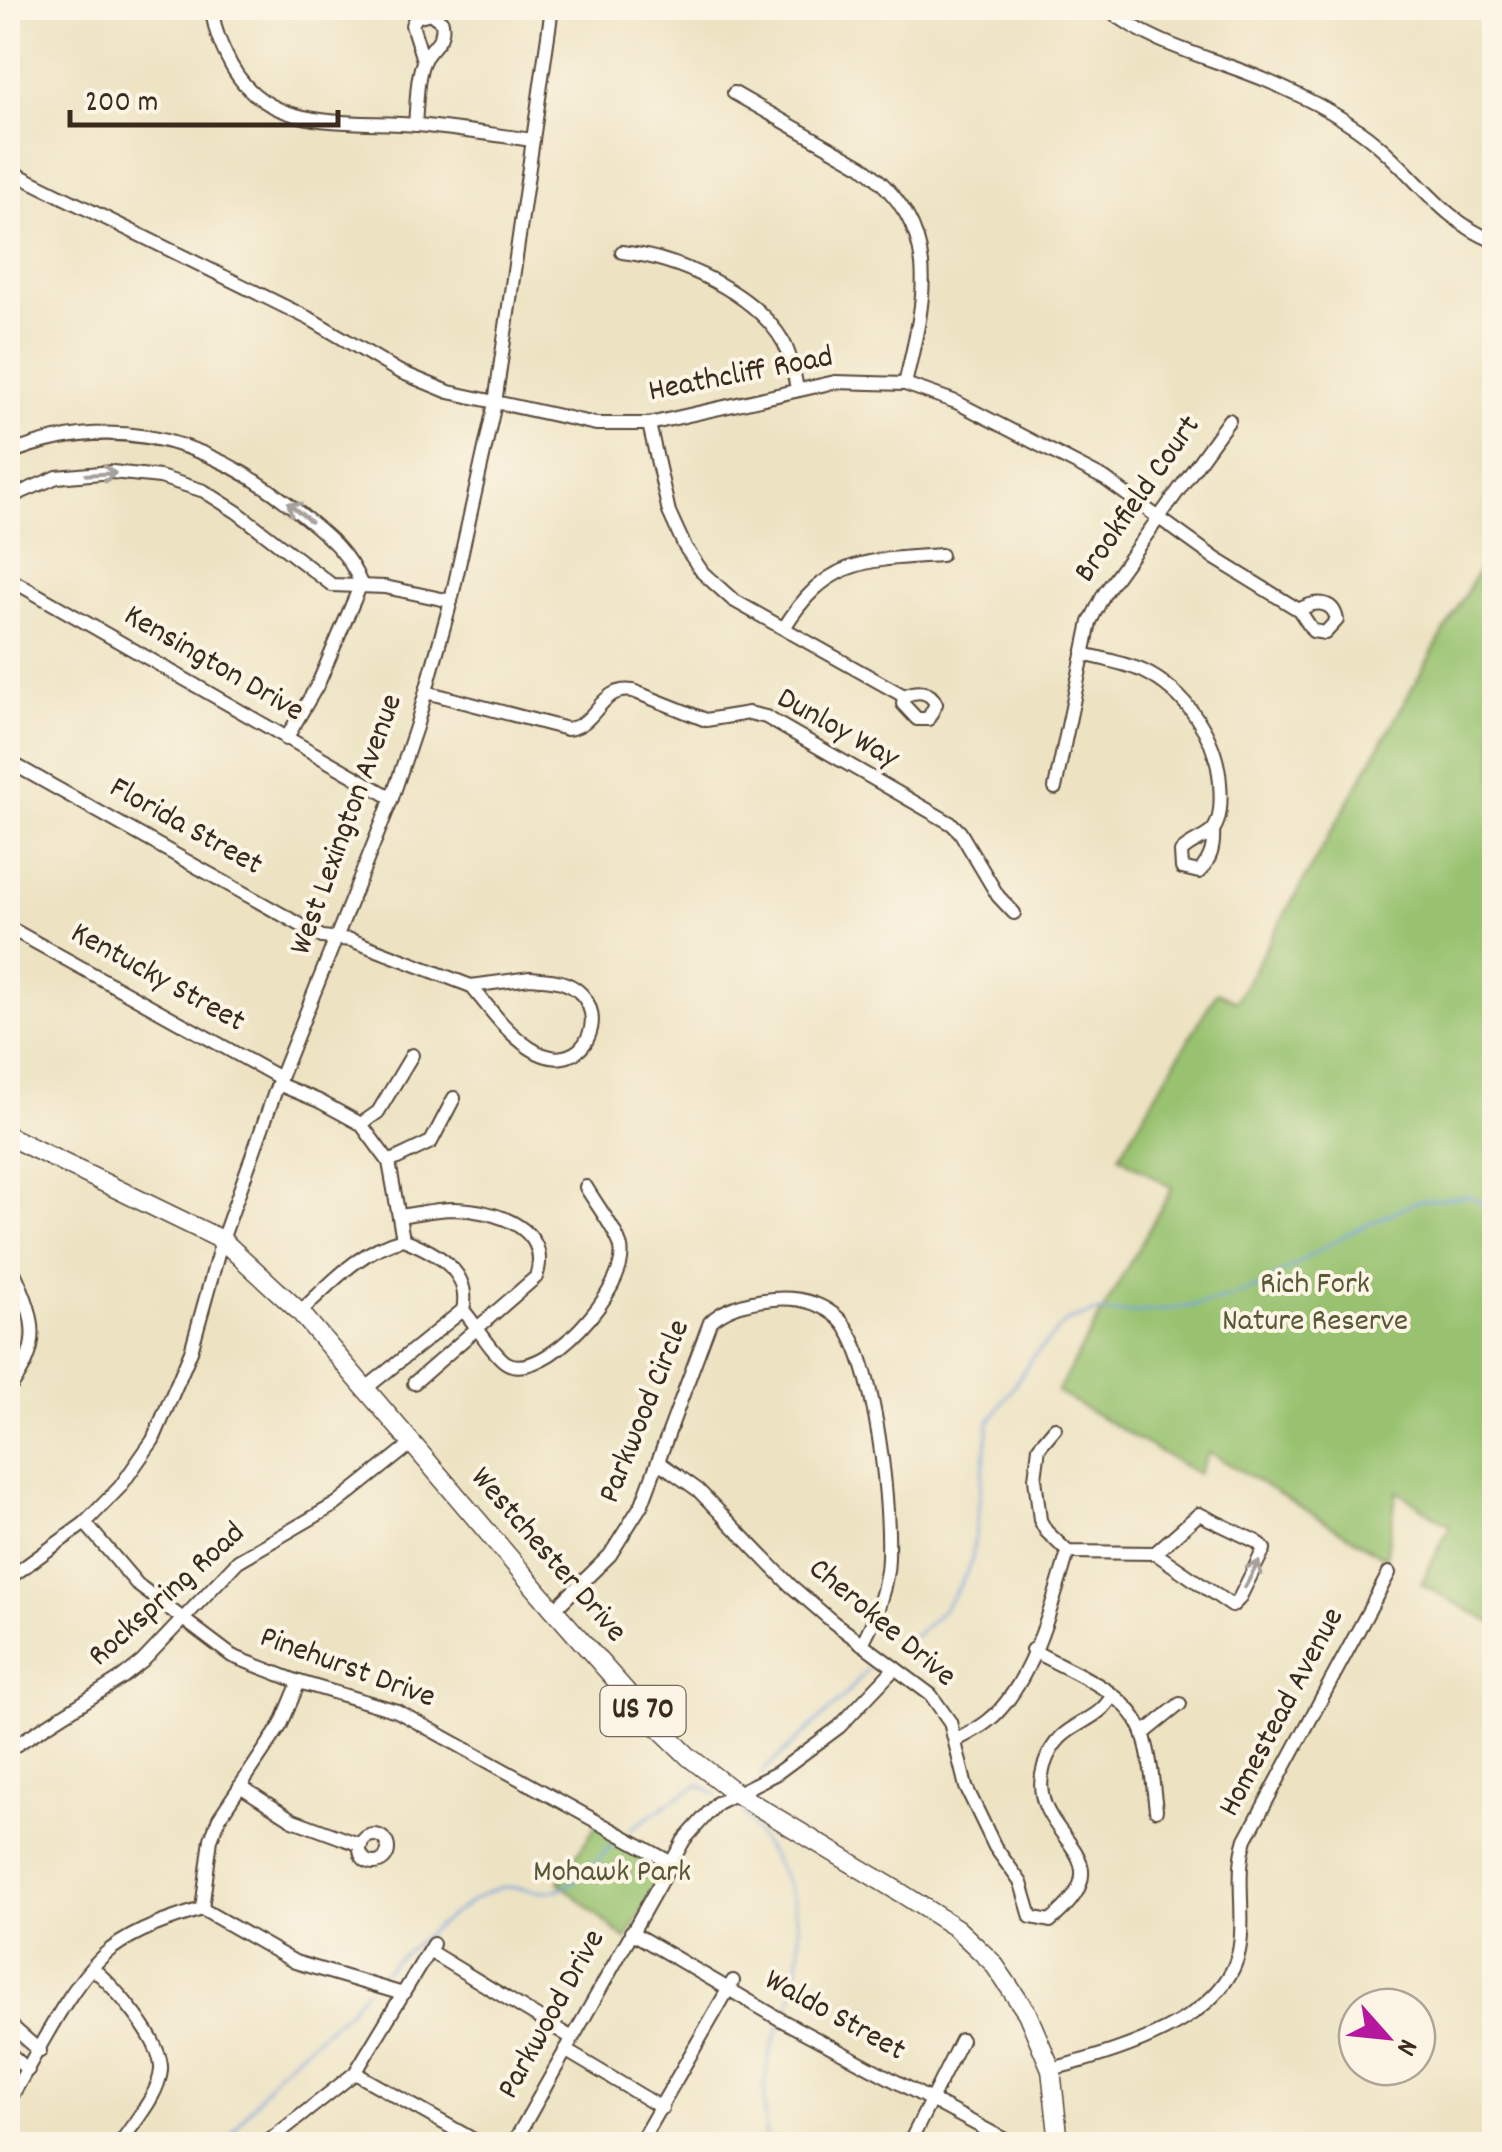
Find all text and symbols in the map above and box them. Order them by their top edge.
scale bar [70,65,338,127]
text: 200 m [85,83,158,126]
street label: Heathcliff Road [645,336,837,416]
street label: Brookfield Court [1064,407,1214,593]
one-way arrow [84,464,116,483]
one-way arrow [286,501,312,523]
street label: Kensington Drive [114,595,312,735]
street label: Dunloy Way [767,678,907,783]
street label: West Lexington Avenue [279,688,417,962]
street label: Florida Street [100,767,270,889]
street label: Kentucky Street [61,912,253,1046]
park label: Rich Fork Nature Reserve [1222,1263,1408,1346]
street label: Parkwood Circle [588,1313,704,1511]
street label: Westchester Drive [458,1458,636,1654]
street label: Rockspring Road [79,1513,257,1679]
street label: Cherokee Drive [797,1548,965,1700]
one-way arrow [1243,1560,1262,1590]
street label: Homestead Avenue [1208,1600,1358,1826]
street label: Pinehurst Drive [253,1616,441,1722]
road number: US 70 [600,1686,686,1736]
park label: Mohawk Park [533,1851,691,1897]
street label: Parkwood Drive [487,1922,619,2108]
street label: Waldo Street [755,1959,913,2075]
north arrow [1337,1987,1437,2087]
text: N [1384,2031,1426,2061]

